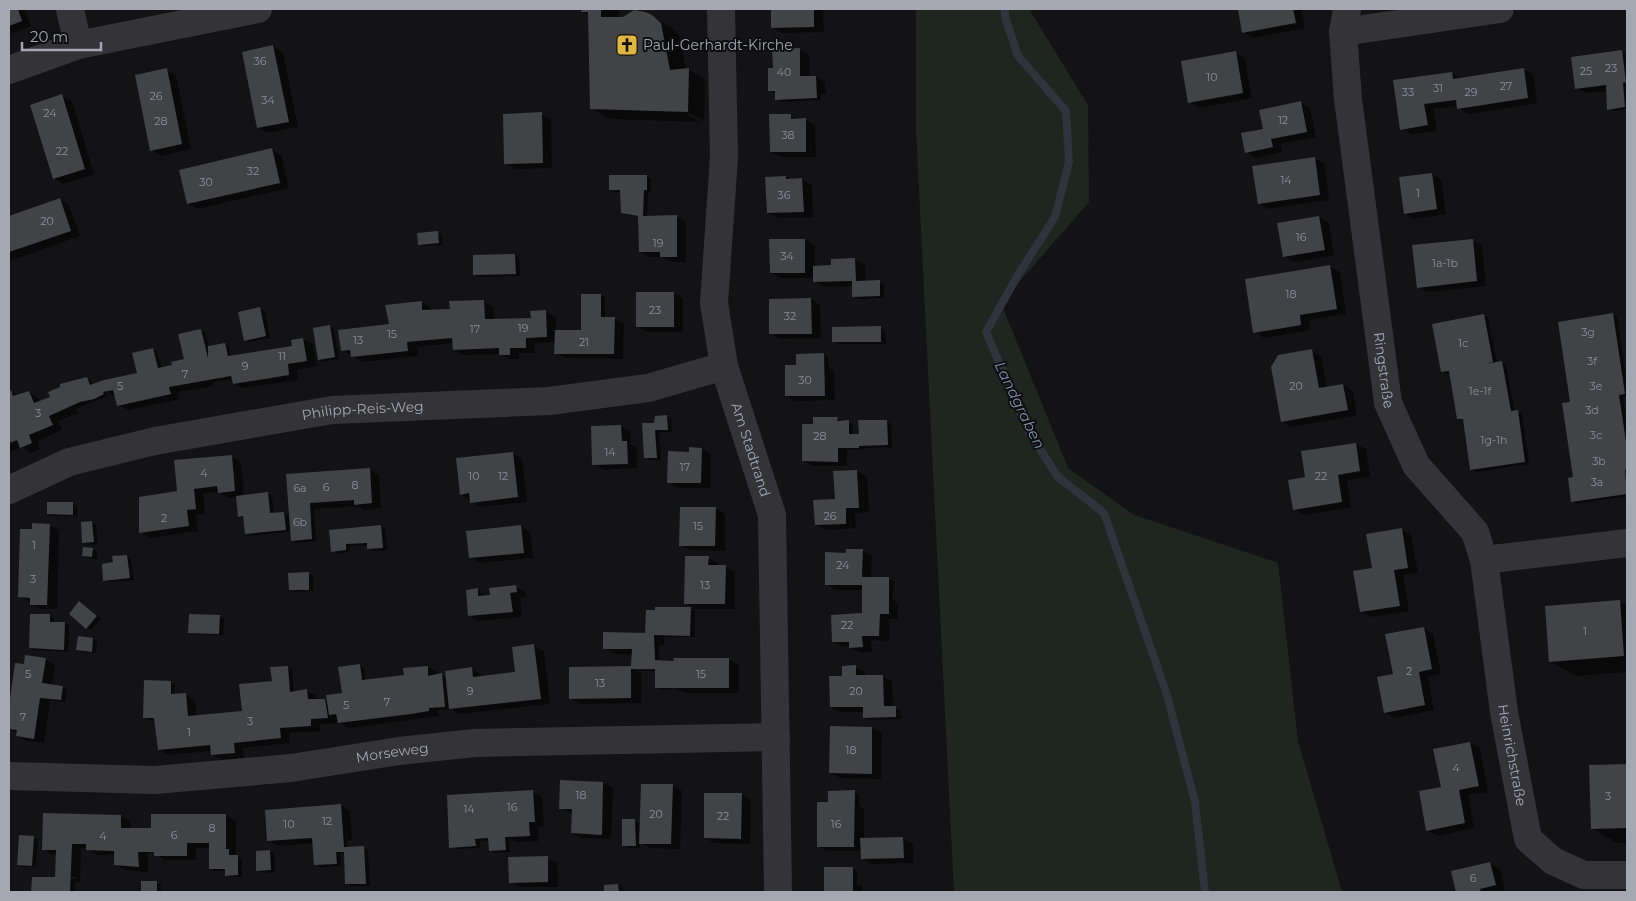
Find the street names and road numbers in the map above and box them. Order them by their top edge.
street label: Ringstraße [1370,331,1398,411]
street label: Philipp-Reis-Weg [300,397,424,424]
street label: Am Stadtrand [727,400,775,499]
street label: Heinrichstraße [1494,703,1531,807]
street label: Morseweg [355,739,429,767]

